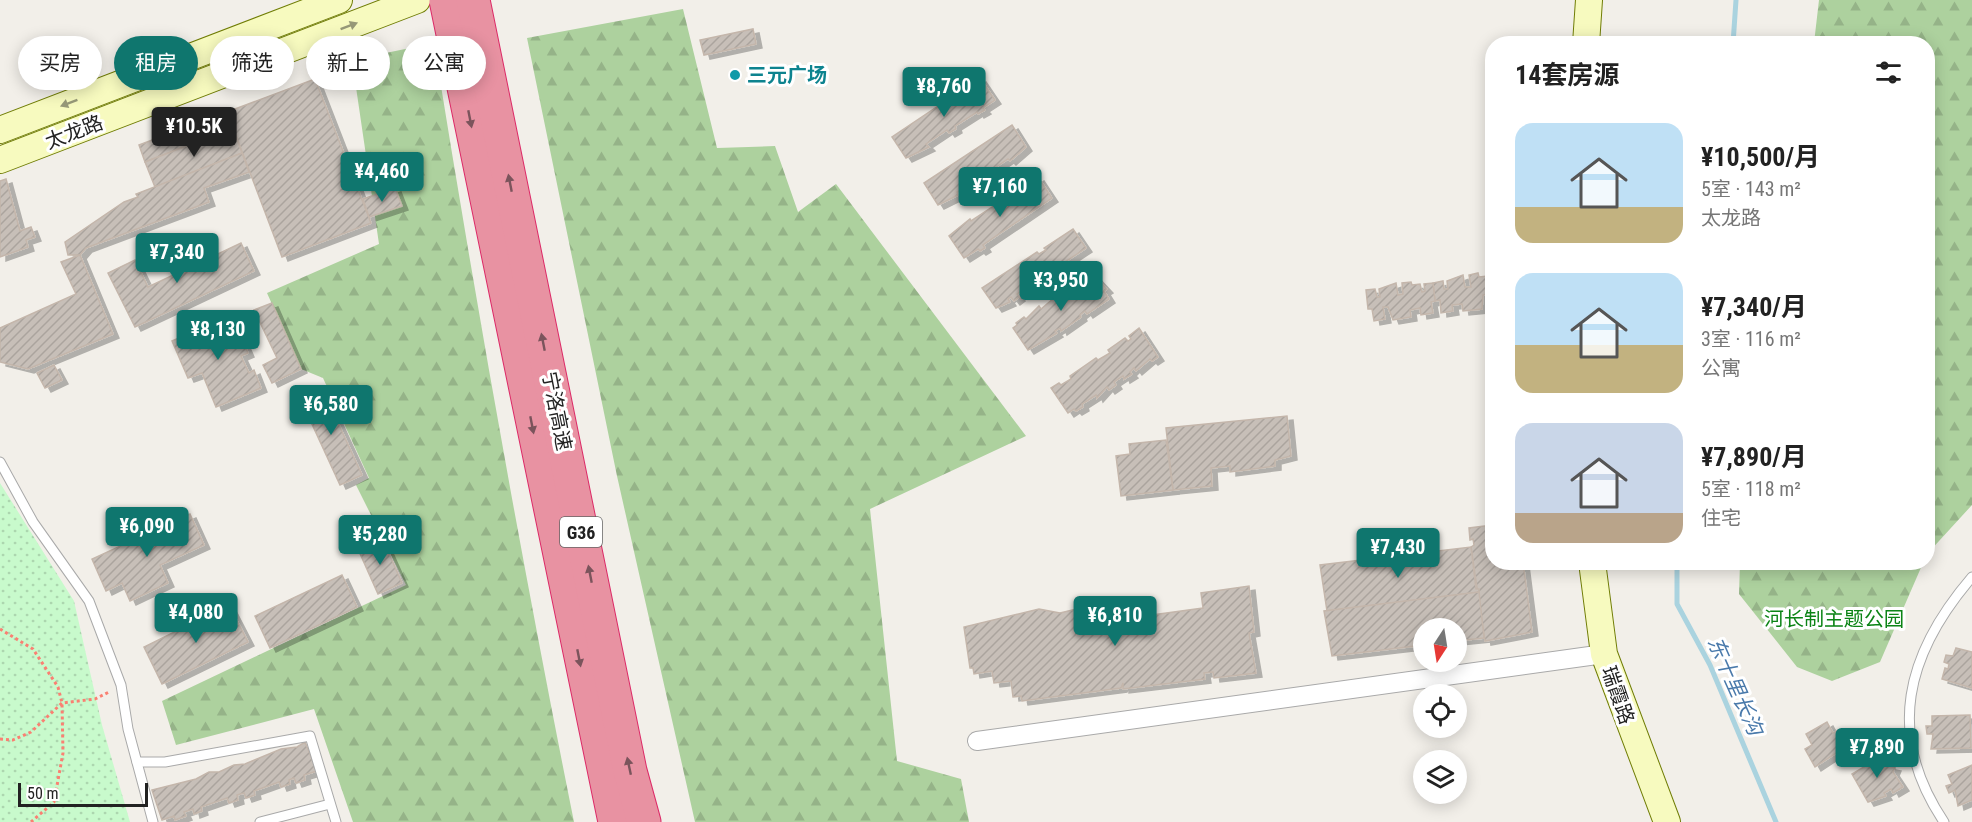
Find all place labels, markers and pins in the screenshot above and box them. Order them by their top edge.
place label: 三元广场 [747,63,827,87]
pin: ¥8,760 [895,67,993,118]
marker: 三元广场 [728,68,742,82]
pin: ¥10.5K [145,107,243,158]
pin: ¥4,460 [333,152,431,203]
pin: ¥7,160 [951,167,1049,218]
pin: ¥7,340 [128,233,226,284]
pin: ¥3,950 [1012,261,1110,312]
pin: ¥8,130 [169,310,267,361]
pin: ¥6,580 [282,385,380,436]
pin: ¥6,090 [98,507,196,558]
pin: ¥5,280 [331,515,429,566]
pin: ¥7,430 [1349,528,1447,579]
pin: ¥4,080 [147,593,245,644]
pin: ¥6,810 [1066,596,1164,647]
pin: ¥7,890 [1828,728,1926,779]

